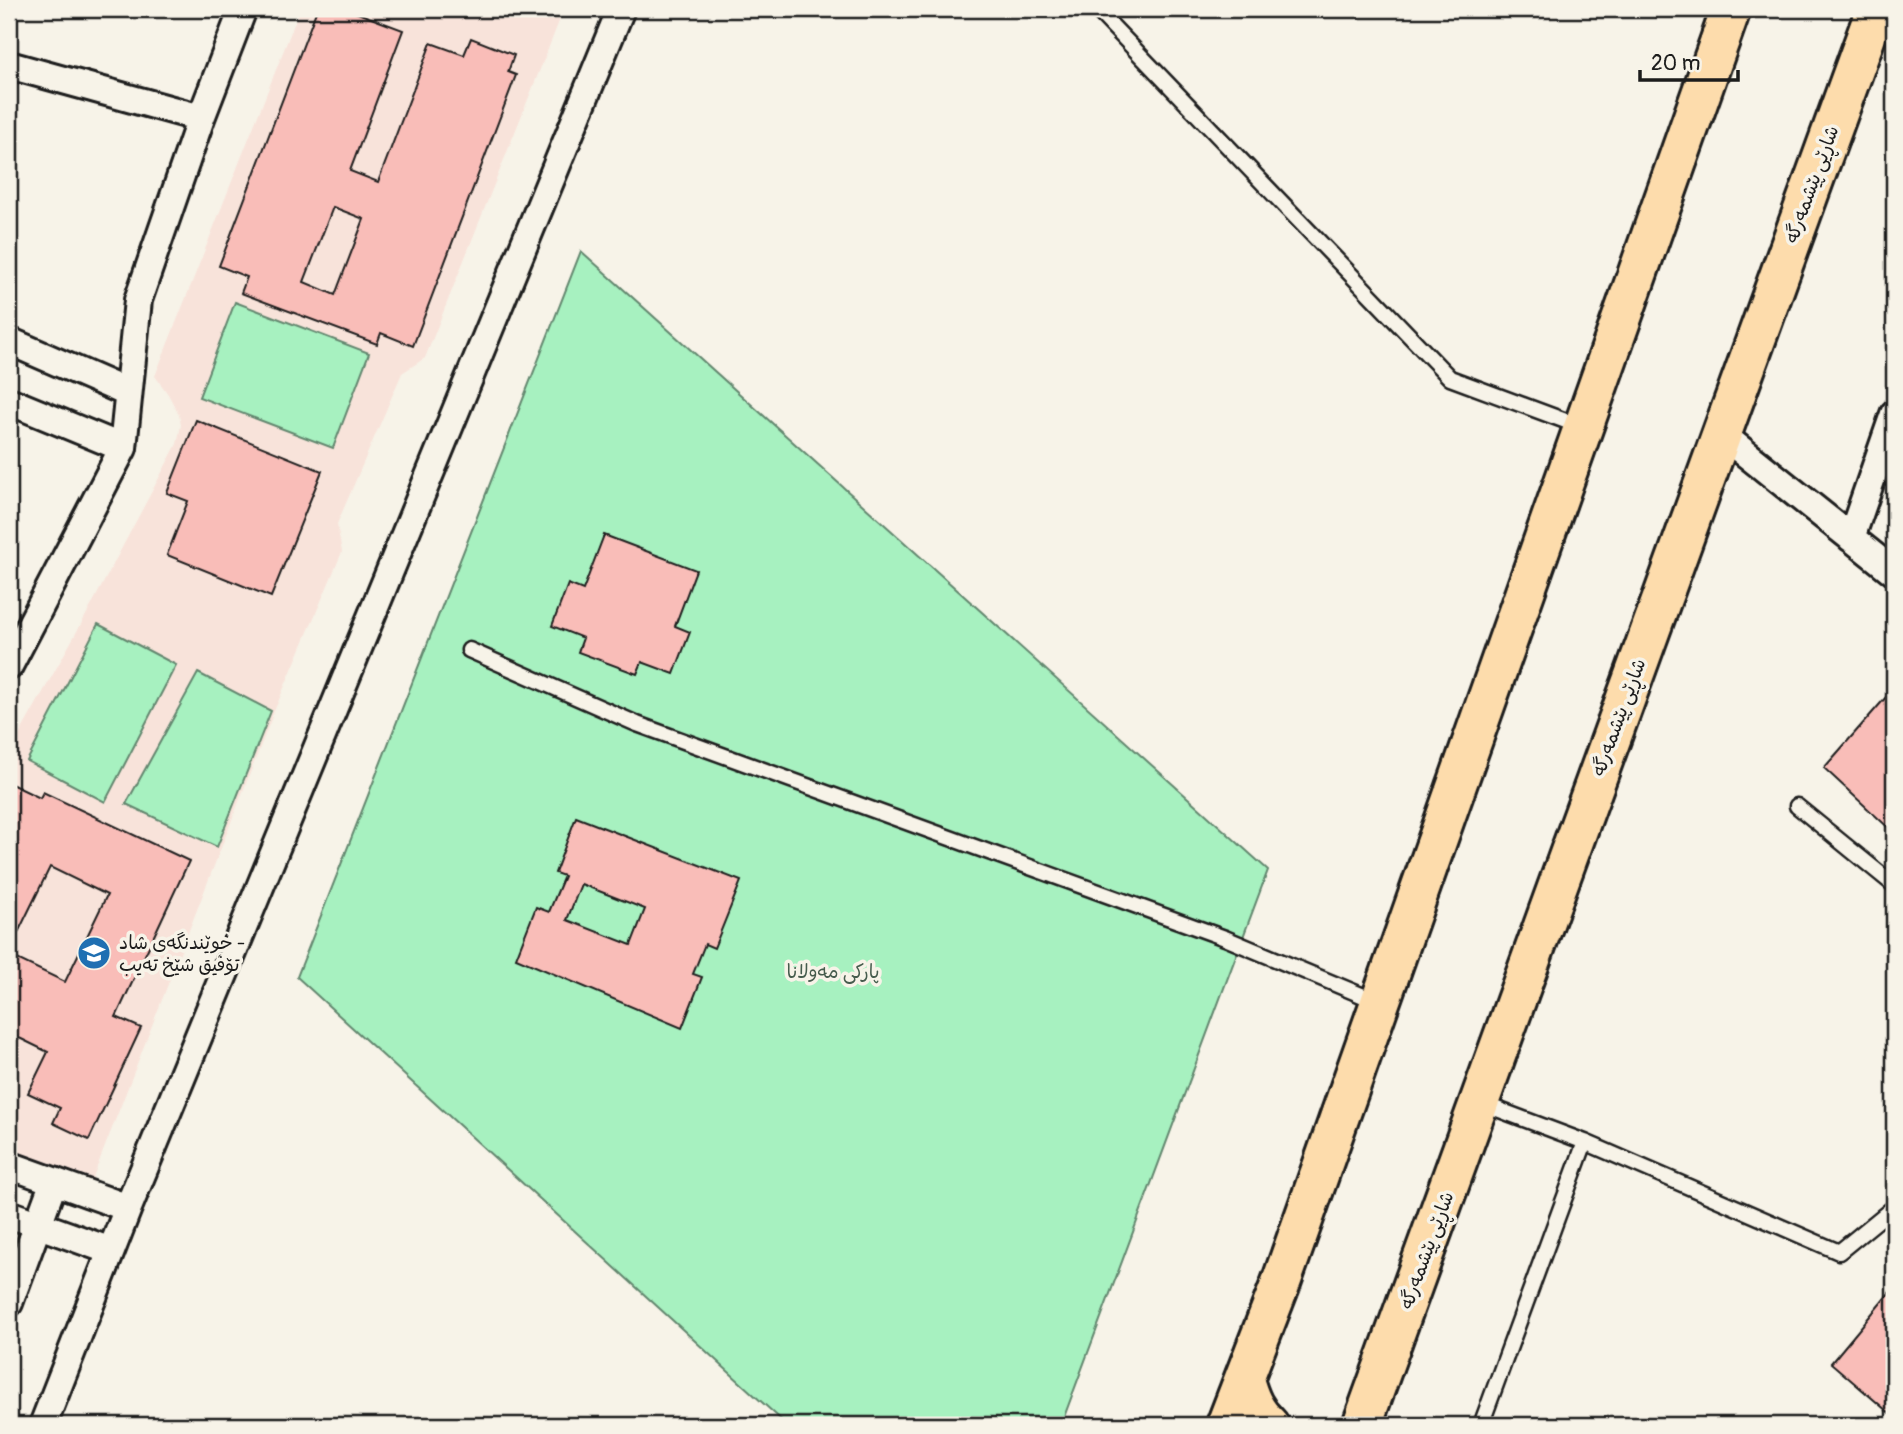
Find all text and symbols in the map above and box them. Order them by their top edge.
scale bar [1640,38,1738,82]
text: 20 m [1651,50,1700,77]
street label: شاڕێی پێشمەرگە [1780,122,1848,248]
street label: شاڕێی پێشمەرگە [1587,655,1655,781]
place label: خوێندنگەی شاد - تۆفیق شێخ تەیب [119,931,245,977]
school or university icon: خوێندنگەی شاد - تۆفیق شێخ تەیب [75,934,113,972]
park label: پارکی مەولانا [787,960,879,984]
street label: شاڕێی پێشمەرگە [1395,1188,1463,1314]

